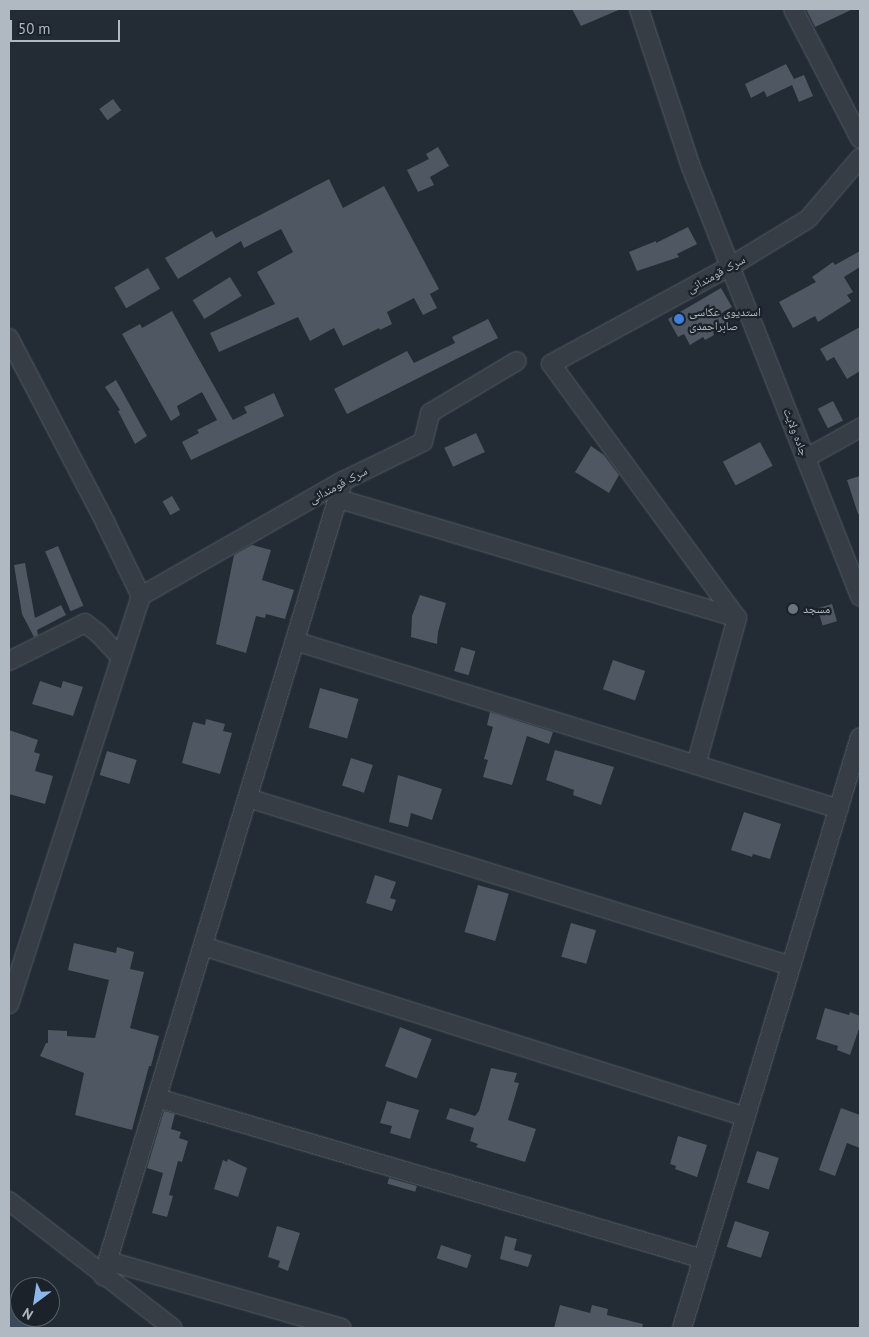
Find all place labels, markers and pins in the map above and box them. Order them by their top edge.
place label: استدیوی عکاسی صابراحمدی [689,305,761,333]
marker: استدیوی عکاسی صابراحمدی [673,313,685,325]
place label: مسجد [803,602,830,616]
marker: مسجد [787,603,799,615]

